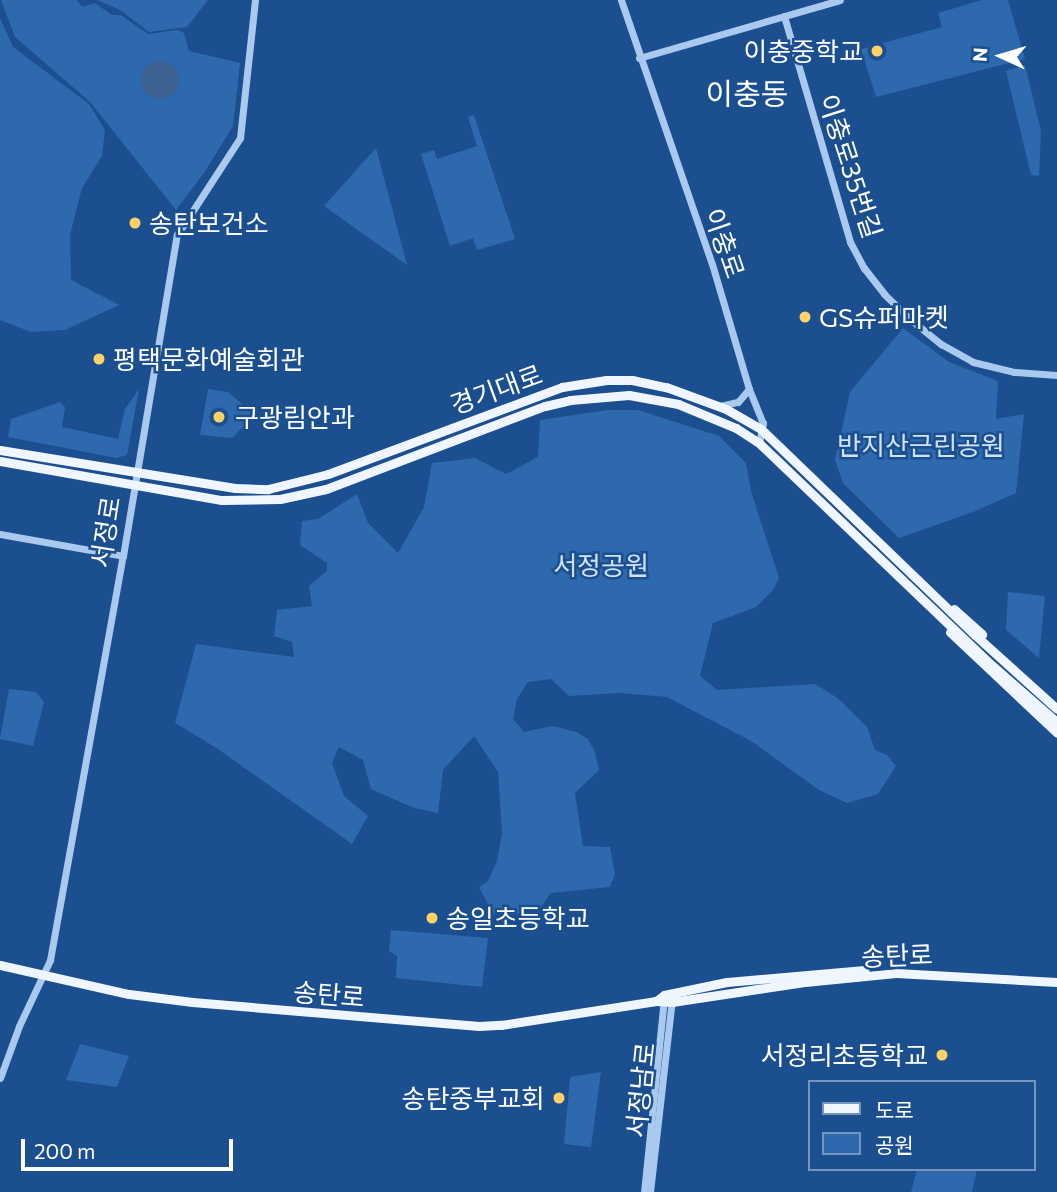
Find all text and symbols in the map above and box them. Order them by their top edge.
north arrow [966,21,1036,91]
place label: 이충중학교 [743,35,863,67]
marker: 이충중학교 [869,43,885,59]
text: N [968,47,992,62]
district label: 이충동 [706,75,788,111]
street label: 이충로35번길 [813,90,889,242]
street label: 이충로 [699,204,751,282]
place label: 송탄보건소 [149,207,269,239]
marker: 송탄보건소 [127,215,143,231]
place label: GS슈퍼마켓 [819,301,949,333]
marker: GS슈퍼마켓 [797,309,813,325]
place label: 평택문화예술회관 [113,343,304,375]
marker: 평택문화예술회관 [91,351,107,367]
street label: 경기대로 [446,358,546,420]
place label: 구광림안과 [235,401,355,433]
marker: 구광림안과 [209,407,229,427]
park label: 반지산근린공원 [837,429,1005,461]
street label: 서정로 [84,494,126,570]
park label: 서정공원 [553,549,649,581]
place label: 송일초등학교 [446,902,590,934]
marker: 송일초등학교 [424,910,440,926]
street label: 송탄로 [861,938,933,972]
street label: 송탄로 [292,975,366,1013]
place label: 서정리초등학교 [761,1039,928,1071]
street label: 서정남로 [619,1041,661,1139]
marker: 서정리초등학교 [934,1047,950,1063]
legend [808,1080,1036,1171]
place label: 송탄중부교회 [401,1082,545,1114]
marker: 송탄중부교회 [551,1090,567,1106]
text: 도로 [875,1097,914,1122]
scale bar [24,1126,236,1170]
text: 공원 [875,1132,914,1157]
text: 200 m [34,1138,95,1163]

